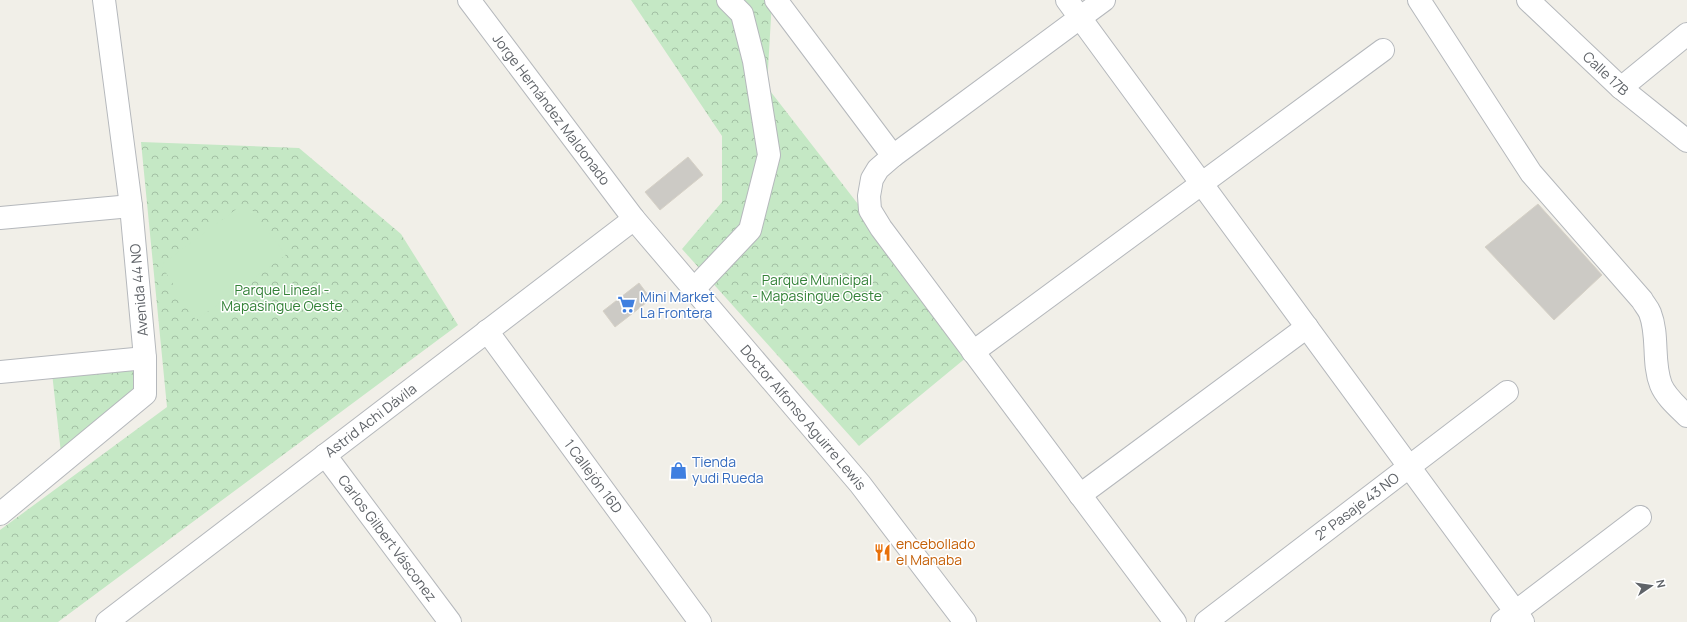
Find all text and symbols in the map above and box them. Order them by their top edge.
street label: Jorge Hernández Maldonado [489,30,615,189]
street label: Calle 17B [1579,47,1633,100]
street label: Avenida 44 NO [125,243,152,337]
park label: Parque Municipal - Mapasingue Oeste [752,270,882,305]
park label: Parque Lineal - Mapasingue Oeste [221,280,343,315]
place label: Mini Market La Frontera [640,287,715,322]
supermarket icon: Mini Market La Frontera [617,295,637,315]
street label: Doctor Alfonso Aguirre Lewis [736,341,871,493]
street label: Astrid Achi Dávila [321,379,420,461]
street label: 1 Callejón 16D [560,435,627,517]
place label: Tienda yudi Rueda [692,452,763,487]
shop icon: Tienda yudi Rueda [669,460,689,480]
street label: 2° Pasaje 43 NO [1311,468,1403,545]
street label: Carlos Gilbert Vásconez [334,471,441,605]
place label: encebollado el Manaba [896,534,975,569]
restaurant icon: encebollado el Manaba [873,542,893,562]
north arrow [1631,566,1671,606]
text: N [1653,578,1669,589]

